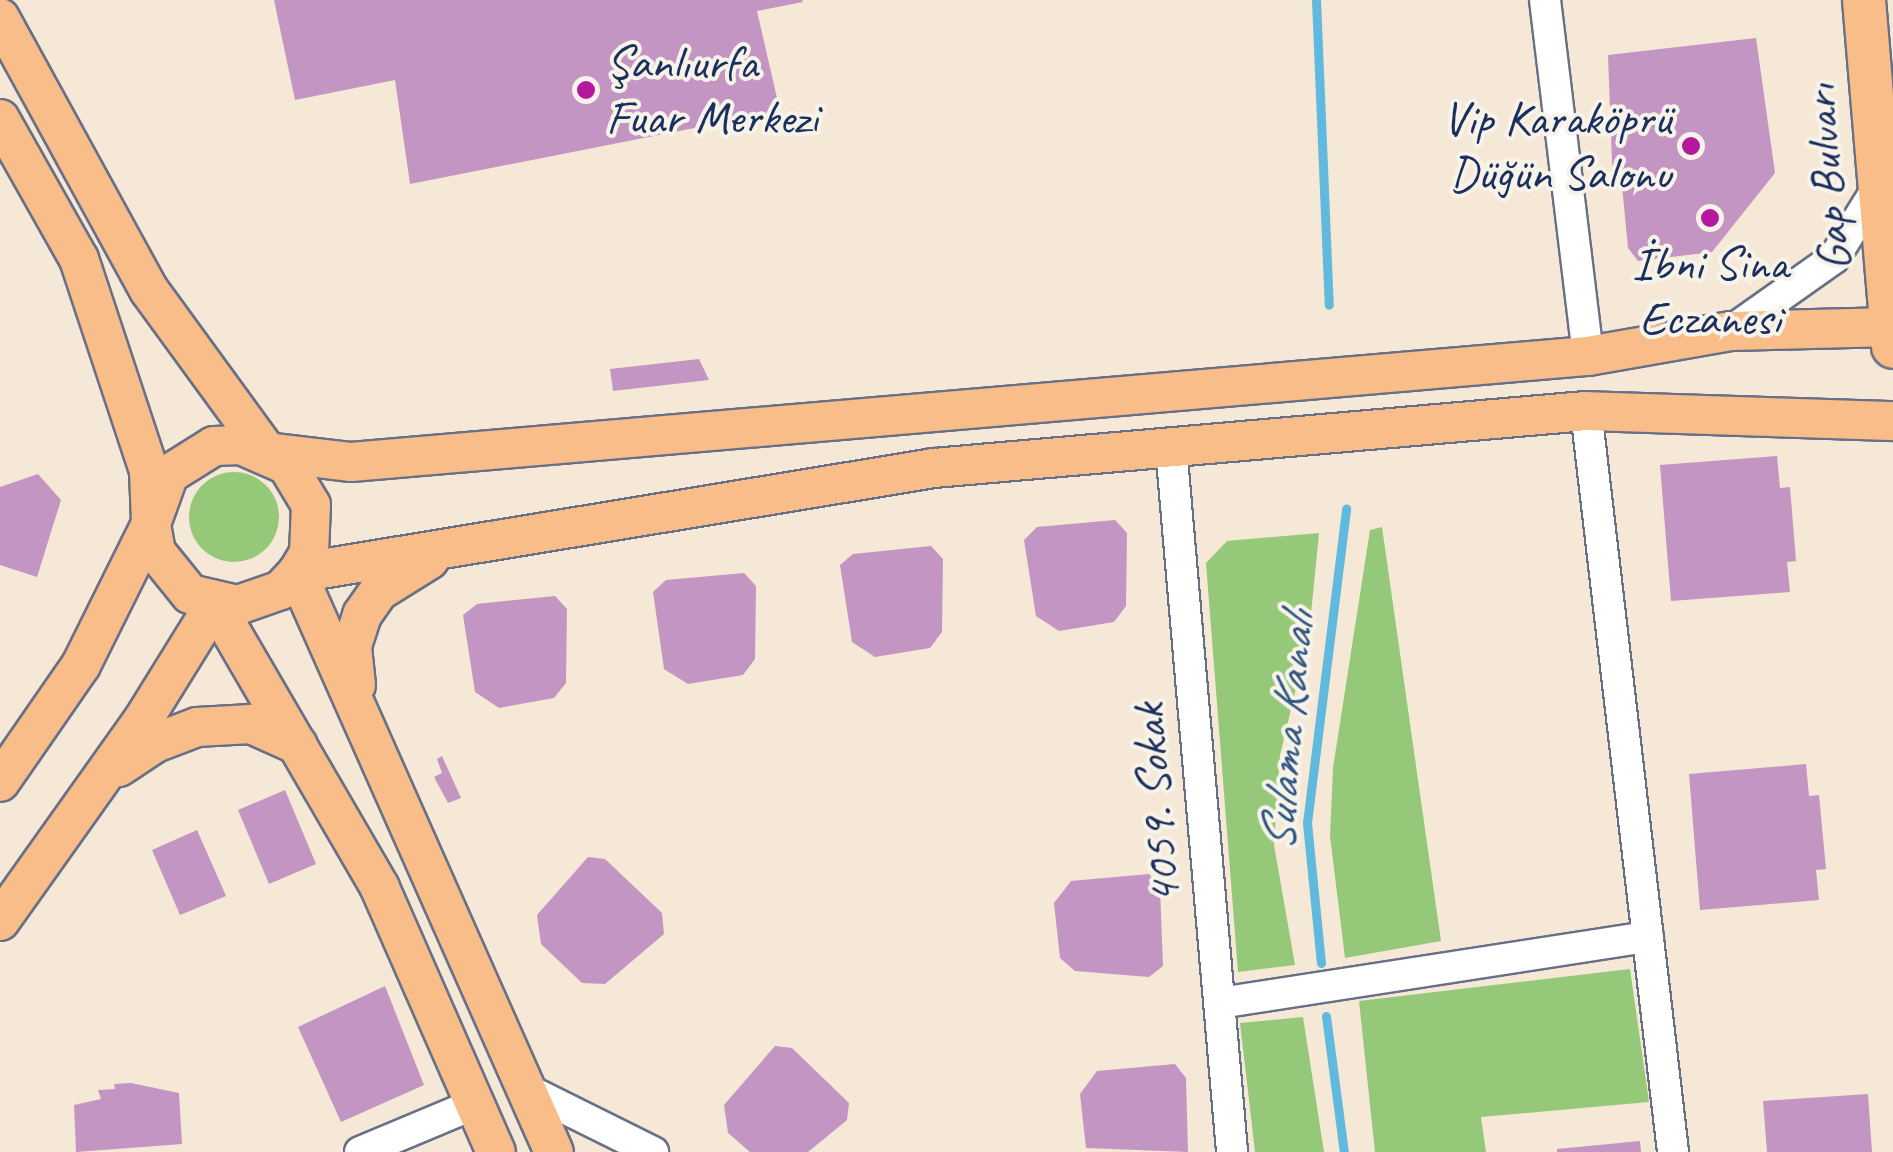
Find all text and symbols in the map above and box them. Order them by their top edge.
place label: Şanlıurfa Fuar Merkezi [606,33,818,146]
marker: Şanlıurfa Fuar Merkezi [575,79,597,101]
street label: Gap Bulvarı [1790,82,1864,274]
place label: Vip Karaköprü Düğün Salonu [1442,89,1671,202]
marker: Vip Karaköprü Düğün Salonu [1680,135,1702,157]
marker: İbni Sina Eczanesi [1699,207,1721,229]
place label: İbni Sina Eczanesi [1632,234,1788,347]
water label: Sulama Kanalı [1247,610,1327,854]
street label: 4059. Sokak [1119,701,1193,907]

